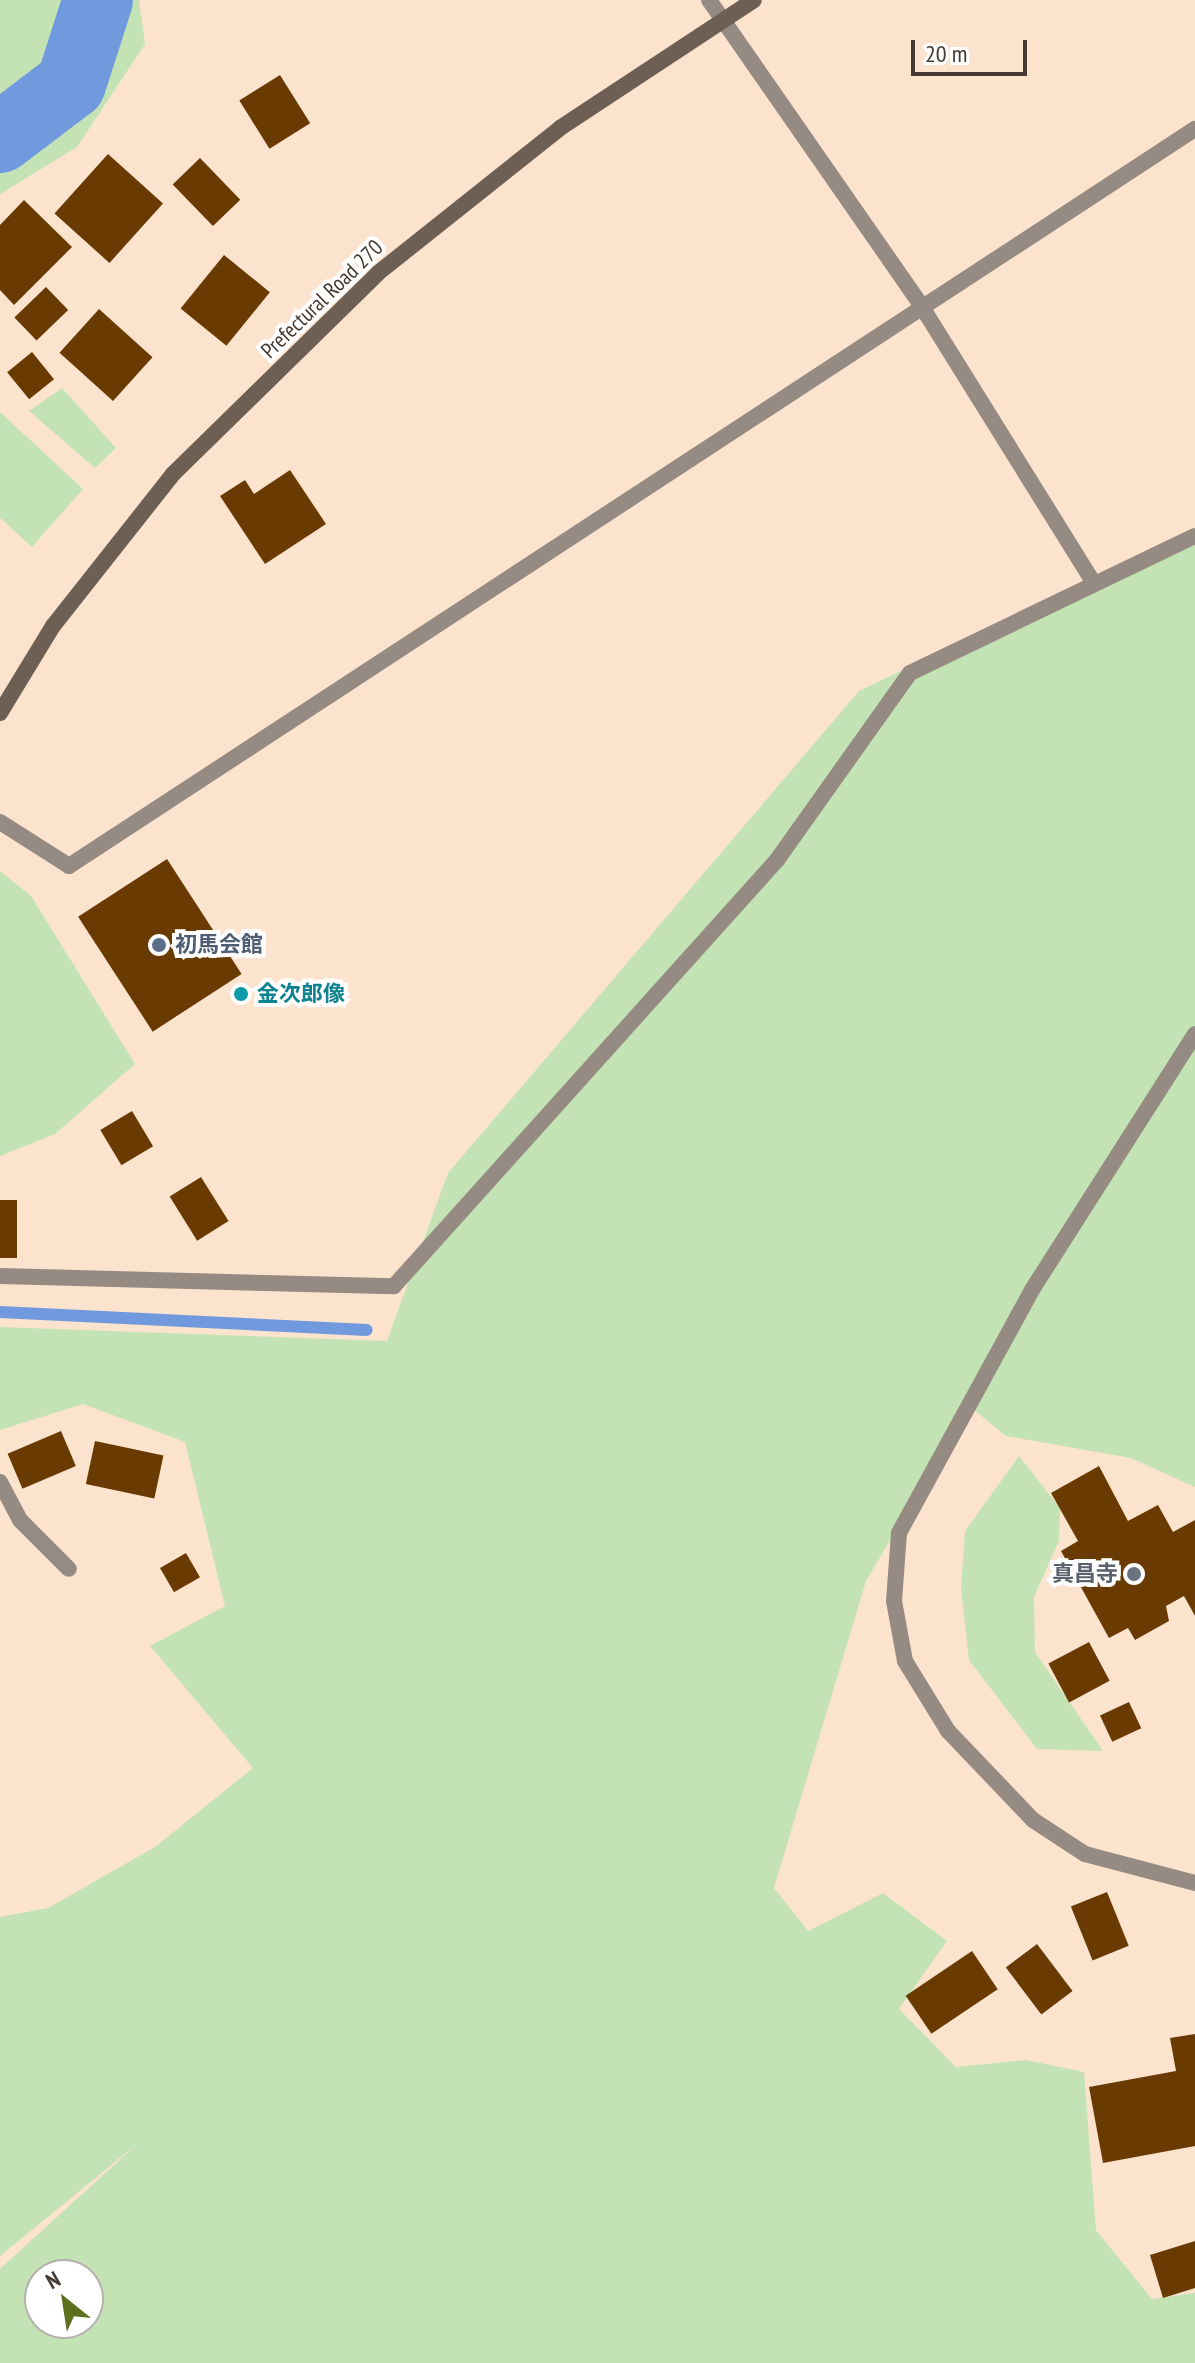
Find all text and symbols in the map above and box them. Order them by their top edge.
scale bar [915,24,1031,74]
text: 20 m [925,38,967,69]
street label: Prefectural Road 270 [256,234,388,364]
place label: 初馬会館 [175,932,263,958]
marker: 初馬会館 [150,936,168,954]
place label: 金次郎像 [257,981,345,1007]
marker: 金次郎像 [232,985,250,1003]
place label: 真昌寺 [1052,1561,1118,1587]
marker: 真昌寺 [1125,1565,1143,1583]
north arrow [24,2259,104,2339]
text: N [41,2265,65,2295]

